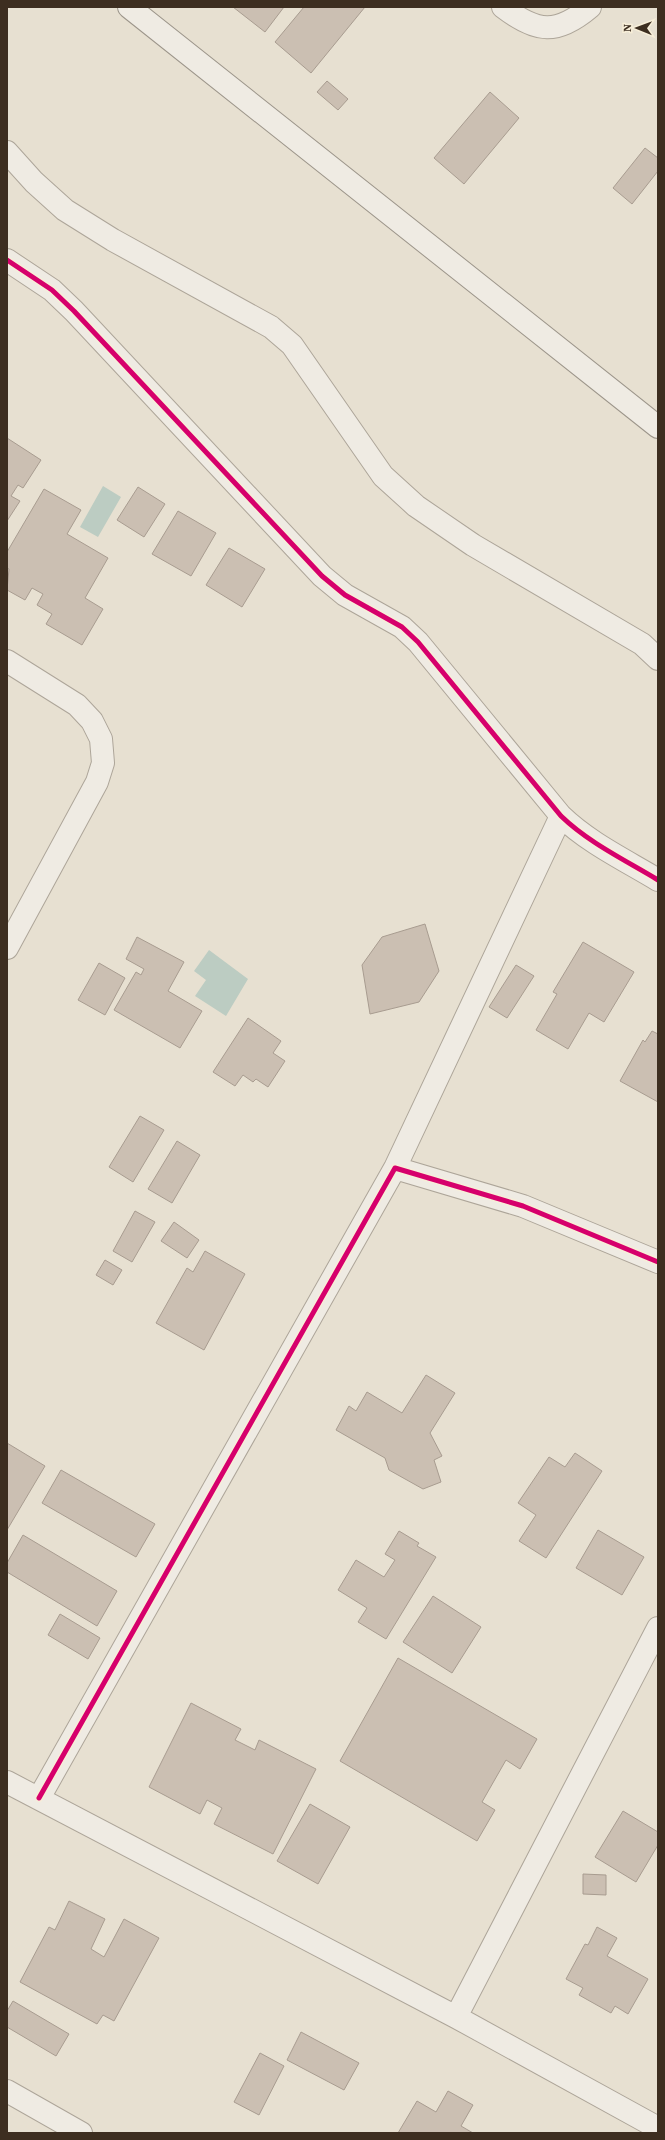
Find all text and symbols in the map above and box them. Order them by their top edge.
north arrow [617,8,657,48]
text: N [620,24,635,32]

